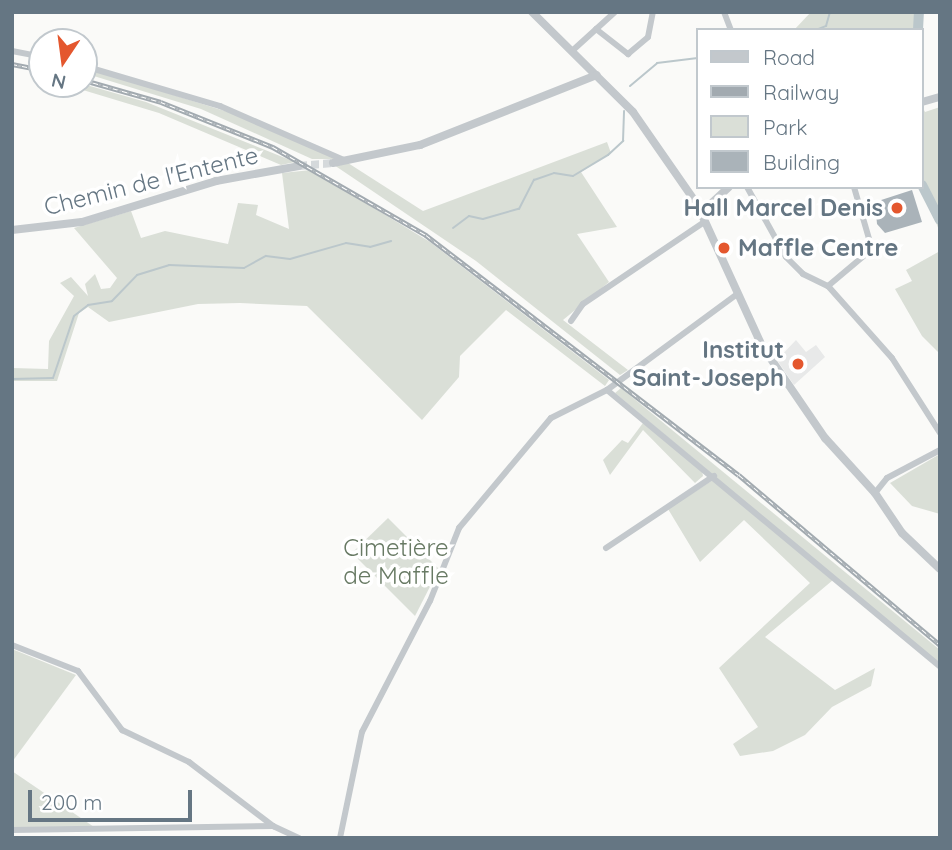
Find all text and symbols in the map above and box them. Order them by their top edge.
north arrow [28,28,98,98]
legend [696,28,924,189]
text: Road [763,44,815,70]
text: N [49,68,68,95]
text: Railway [763,79,839,105]
text: Park [763,114,807,140]
street label: Chemin de l'Entente [41,140,261,222]
text: Building [763,149,840,175]
place label: Hall Marcel Denis [683,194,883,222]
marker: Hall Marcel Denis [889,200,905,216]
place label: Maffle Centre [738,234,898,262]
marker: Maffle Centre [716,240,732,256]
place label: Institut Saint-Joseph [632,336,784,392]
marker: Institut Saint-Joseph [790,356,806,372]
park label: Cimetière de Maffle [343,534,449,590]
scale bar [32,776,196,820]
text: 200 m [41,789,103,815]

